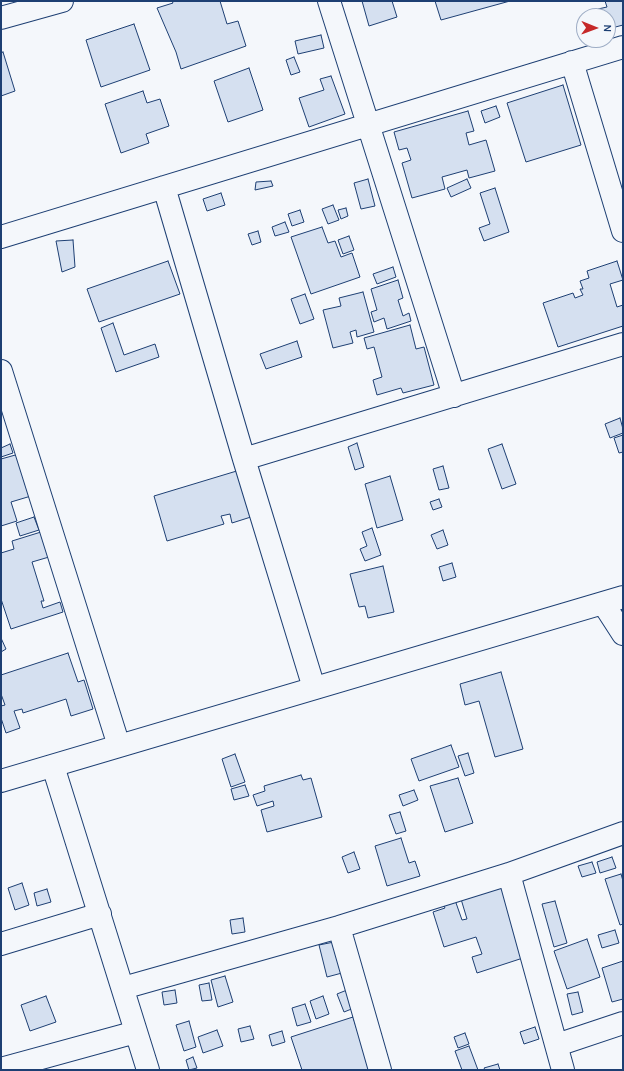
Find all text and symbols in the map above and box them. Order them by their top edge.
north arrow [576,8,616,48]
text: N [601,24,614,32]

